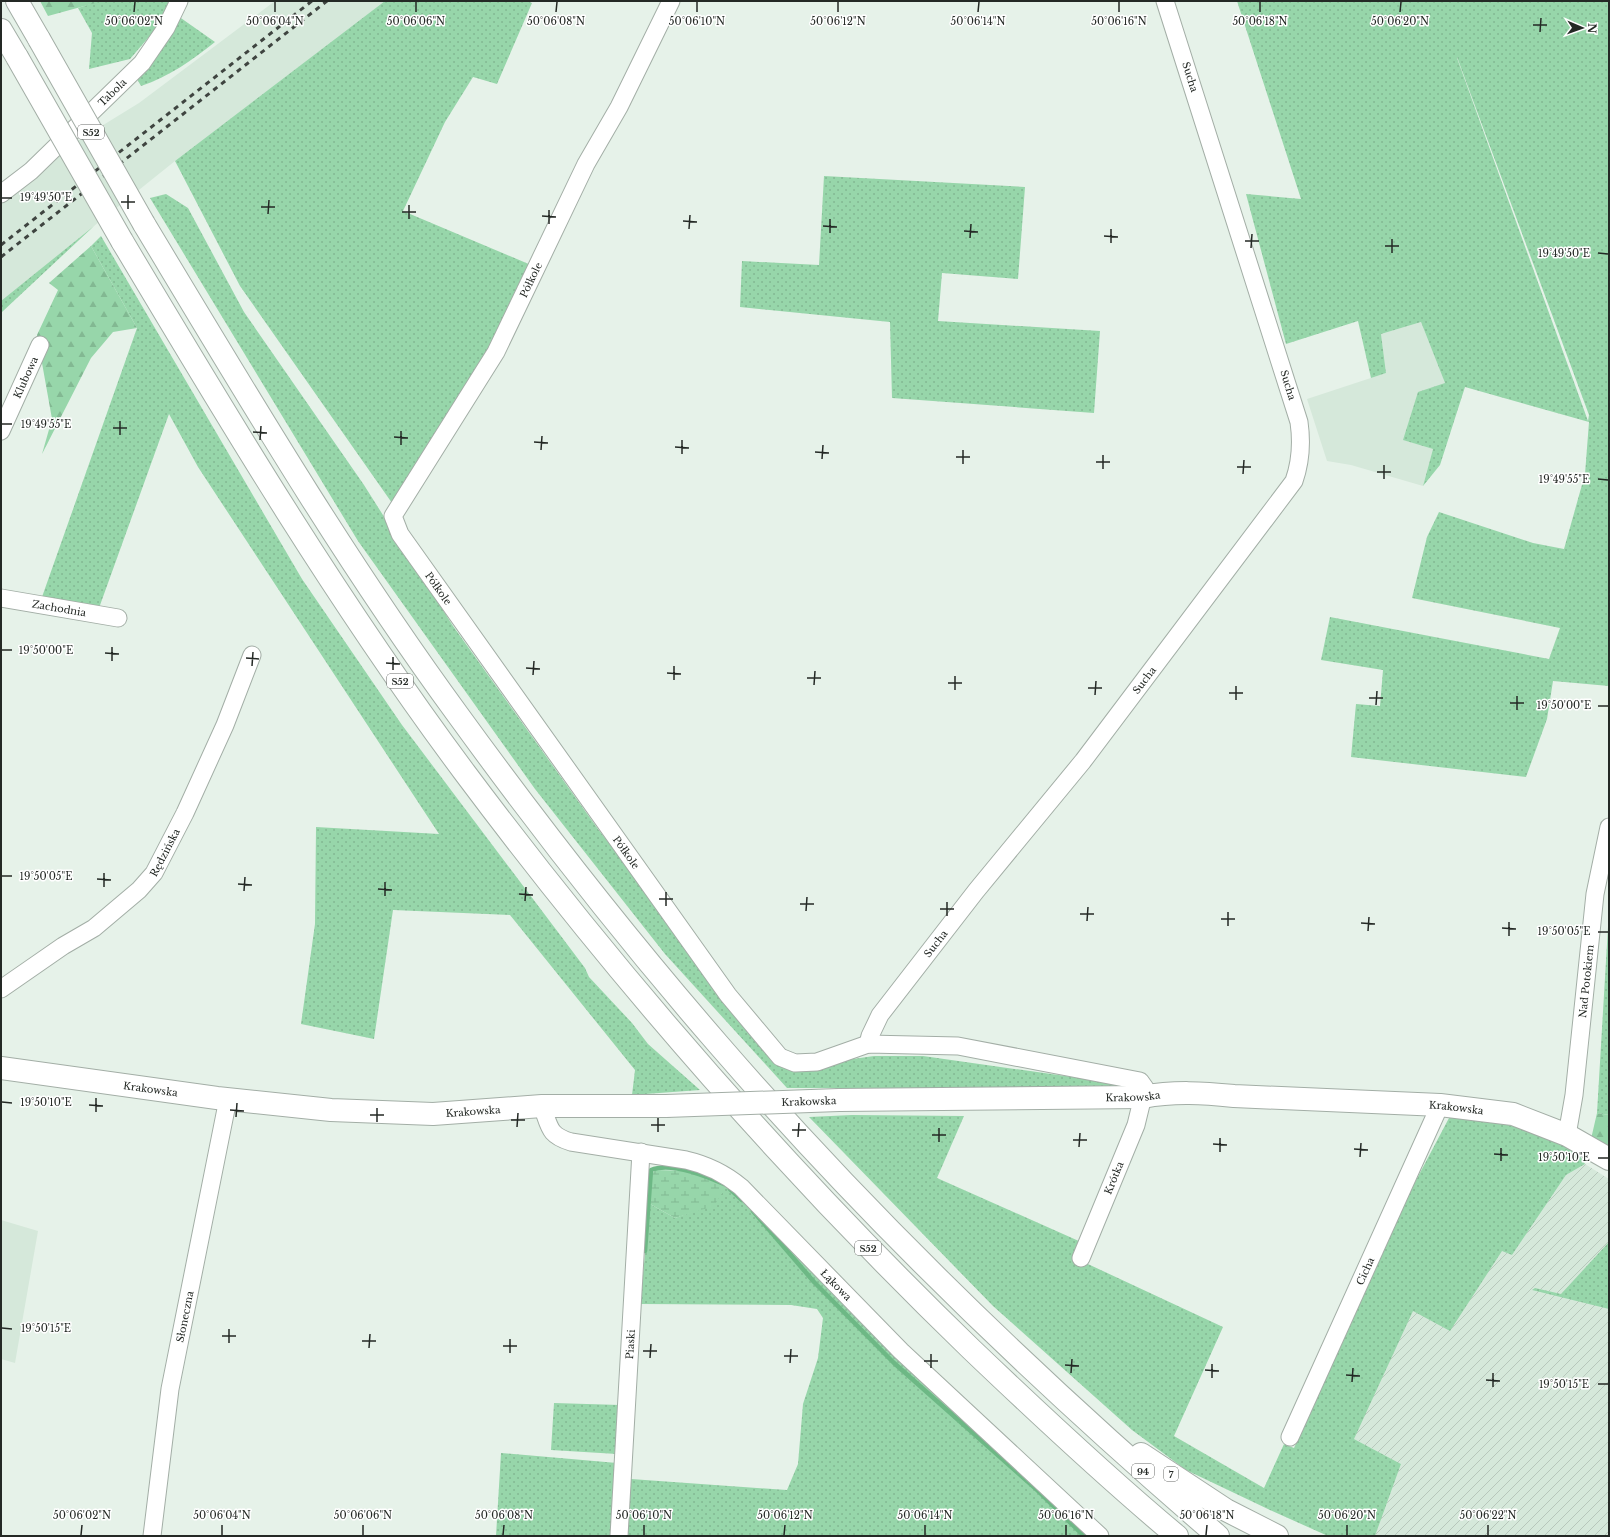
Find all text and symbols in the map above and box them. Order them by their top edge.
north arrow [1562,8,1602,48]
text: 50°06'02"N [105,15,163,28]
text: 50°06'04"N [246,15,304,28]
text: 50°06'06"N [387,15,445,28]
text: 50°06'08"N [527,15,585,28]
text: 50°06'10"N [669,15,725,28]
text: 50°06'12"N [810,15,866,28]
text: 50°06'14"N [951,15,1005,28]
text: 50°06'16"N [1091,15,1147,28]
text: 50°06'18"N [1232,15,1288,28]
text: 50°06'20"N [1371,15,1429,28]
text: N [1585,23,1599,34]
street label: Sucha [1179,60,1201,94]
street label: Tabola [95,75,129,109]
road number: S52 [78,125,104,139]
text: 19°49'50"E [20,191,72,204]
text: 19°49'50"E [1538,247,1590,260]
street label: Półkole [517,260,545,300]
street label: Klubowa [10,354,41,400]
street label: Sucha [1277,368,1299,402]
text: 19°49'55"E [21,418,71,431]
text: 19°49'55"E [1539,473,1589,486]
street label: Półkole [422,569,455,608]
street label: Zachodnia [31,597,88,619]
text: 19°50'00"E [19,644,73,657]
street label: Sucha [1129,663,1159,696]
road number: S52 [387,674,413,688]
text: 19°50'00"E [1537,699,1591,712]
street label: Rędzińska [147,826,183,879]
street label: Półkole [610,833,643,872]
text: 19°50'05"E [20,870,72,883]
text: 19°50'05"E [1538,925,1590,938]
street label: Sucha [921,927,950,960]
street label: Nad Potokiem [1576,944,1596,1018]
street label: Krakowska [122,1079,179,1099]
street label: Krakowska [1105,1088,1162,1104]
street label: Krakowska [781,1094,837,1108]
text: 19°50'10"E [20,1096,72,1109]
street label: Krakowska [1429,1098,1485,1117]
street label: Krakowska [445,1103,501,1120]
text: 19°50'10"E [1538,1151,1590,1164]
street label: Krótka [1102,1159,1127,1196]
road number: S52 [855,1241,881,1255]
street label: Cicha [1353,1255,1377,1287]
street label: Łąkowa [818,1266,855,1303]
street label: Słoneczna [173,1289,196,1343]
text: 19°50'15"E [21,1322,71,1335]
street label: Piaski [623,1328,637,1360]
text: 19°50'15"E [1539,1378,1589,1391]
road number: 94 [1132,1464,1154,1478]
road number: 7 [1164,1467,1178,1481]
text: 50°06'02"N [53,1509,111,1522]
text: 50°06'04"N [193,1509,251,1522]
text: 50°06'06"N [334,1509,392,1522]
text: 50°06'08"N [475,1509,533,1522]
text: 50°06'10"N [616,1509,672,1522]
text: 50°06'12"N [757,1509,813,1522]
text: 50°06'14"N [898,1509,952,1522]
text: 50°06'16"N [1038,1509,1094,1522]
text: 50°06'18"N [1179,1509,1235,1522]
text: 50°06'20"N [1318,1509,1376,1522]
text: 50°06'22"N [1459,1509,1517,1522]

